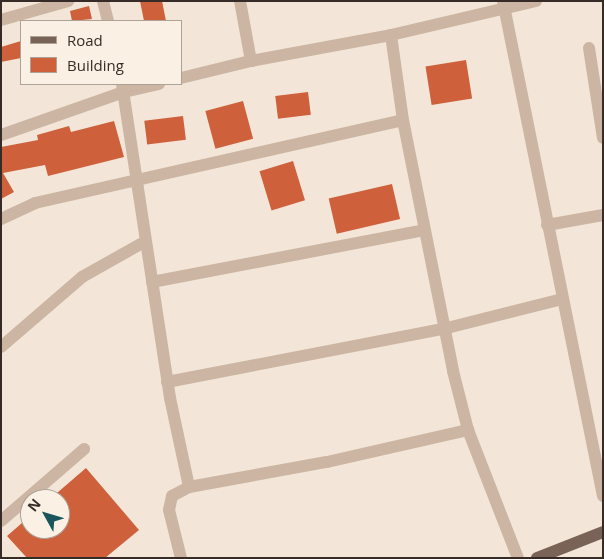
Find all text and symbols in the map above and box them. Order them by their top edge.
legend [20,20,182,85]
text: Road [67,30,103,50]
text: Building [67,55,124,75]
north arrow [20,489,70,539]
text: N [23,494,45,515]

